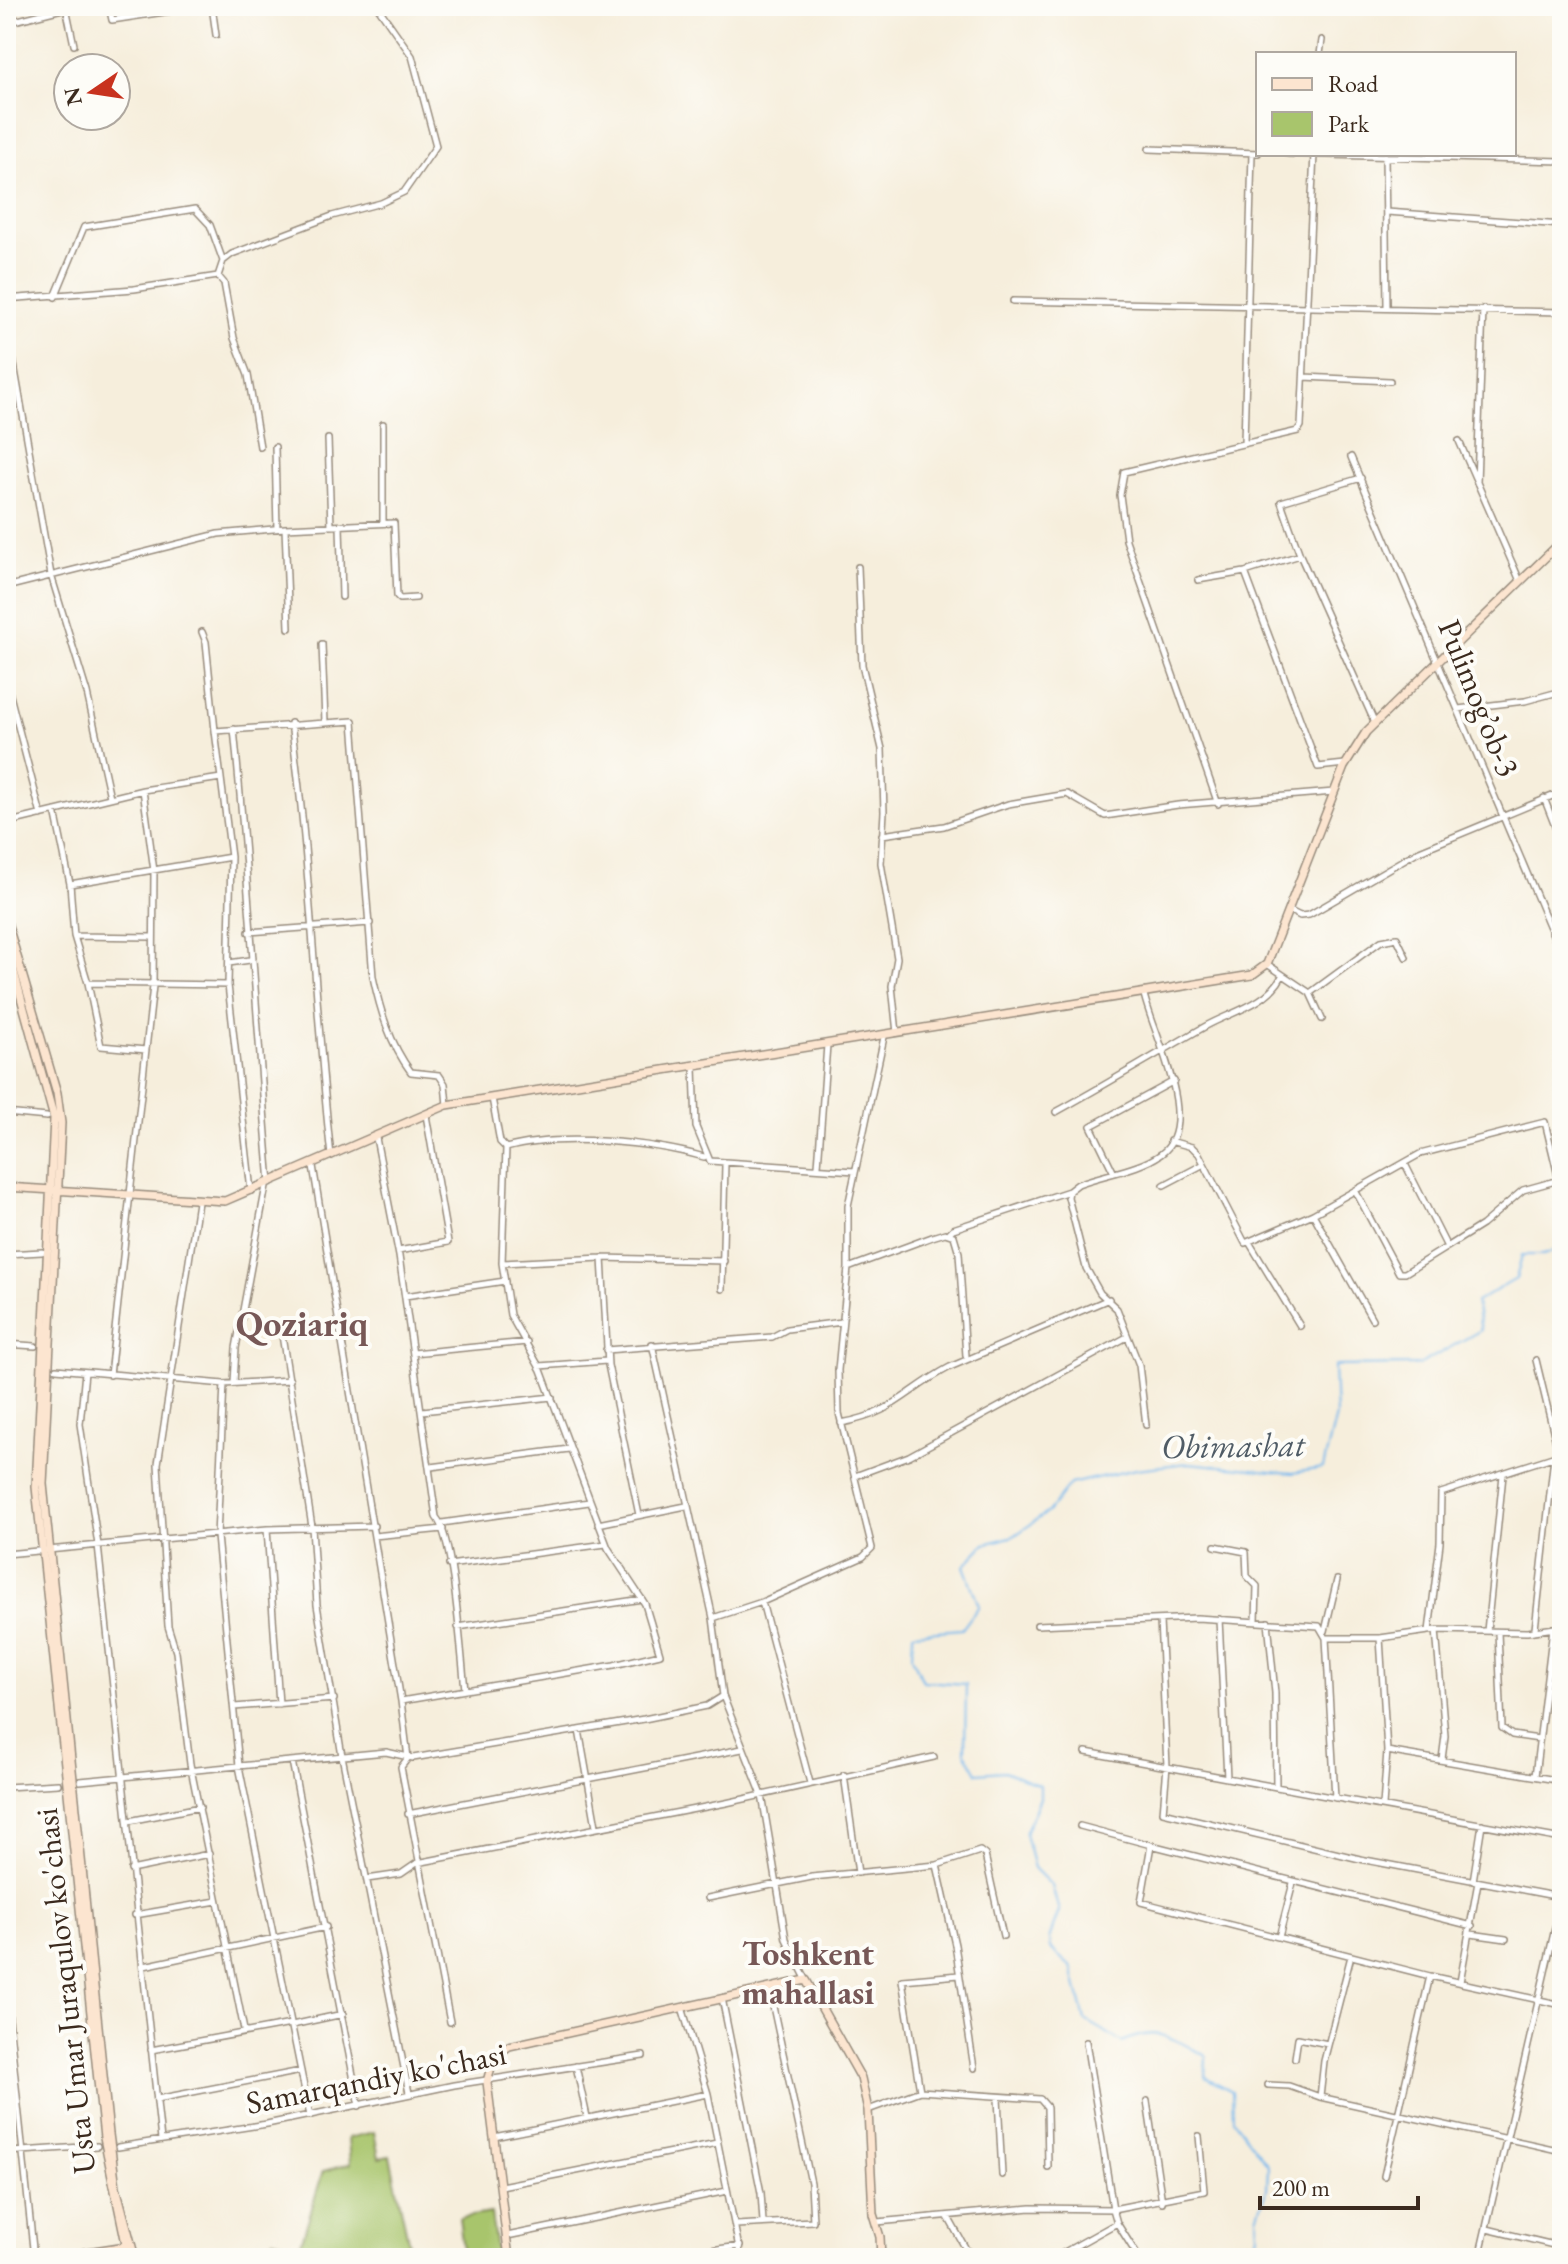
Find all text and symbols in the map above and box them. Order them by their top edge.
north arrow [52,52,132,132]
legend [1256,52,1516,156]
text: Road [1328,68,1379,99]
text: N [57,84,89,108]
text: Park [1328,108,1370,139]
street label: Pulimog’ob-3 [1428,613,1530,783]
district label: Qoziariq [236,1300,369,1347]
water label: Obimashat [1161,1422,1307,1468]
street label: Usta Umar Juraqulov ko'chasi [25,1806,105,2176]
district label: Toshkent mahallasi [742,1931,874,2014]
street label: Samarqandiy ko'chasi [242,2032,510,2124]
scale bar [1260,2160,1418,2210]
text: 200 m [1272,2172,1330,2203]

